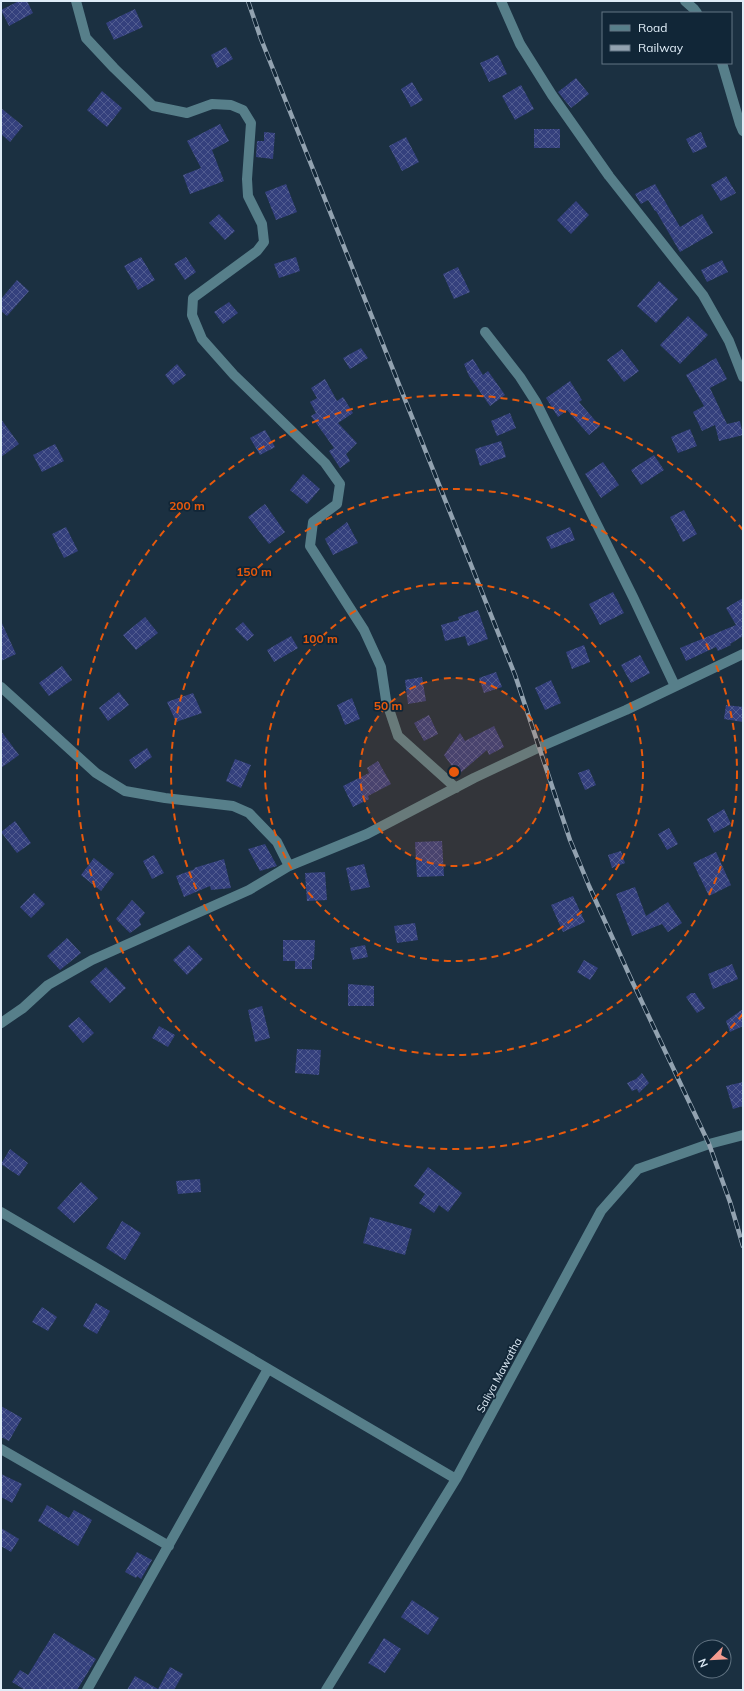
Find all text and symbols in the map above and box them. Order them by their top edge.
legend [602,12,732,64]
text: Road [638,20,667,35]
text: Railway [638,40,684,55]
text: 200 m [169,498,205,513]
text: 150 m [236,564,272,579]
text: 100 m [302,631,338,646]
text: 50 m [374,698,402,713]
centre of rings [447,765,461,779]
street label: Saliya Mawatha [473,1335,525,1415]
north arrow [692,1639,732,1679]
text: N [695,1656,711,1670]

